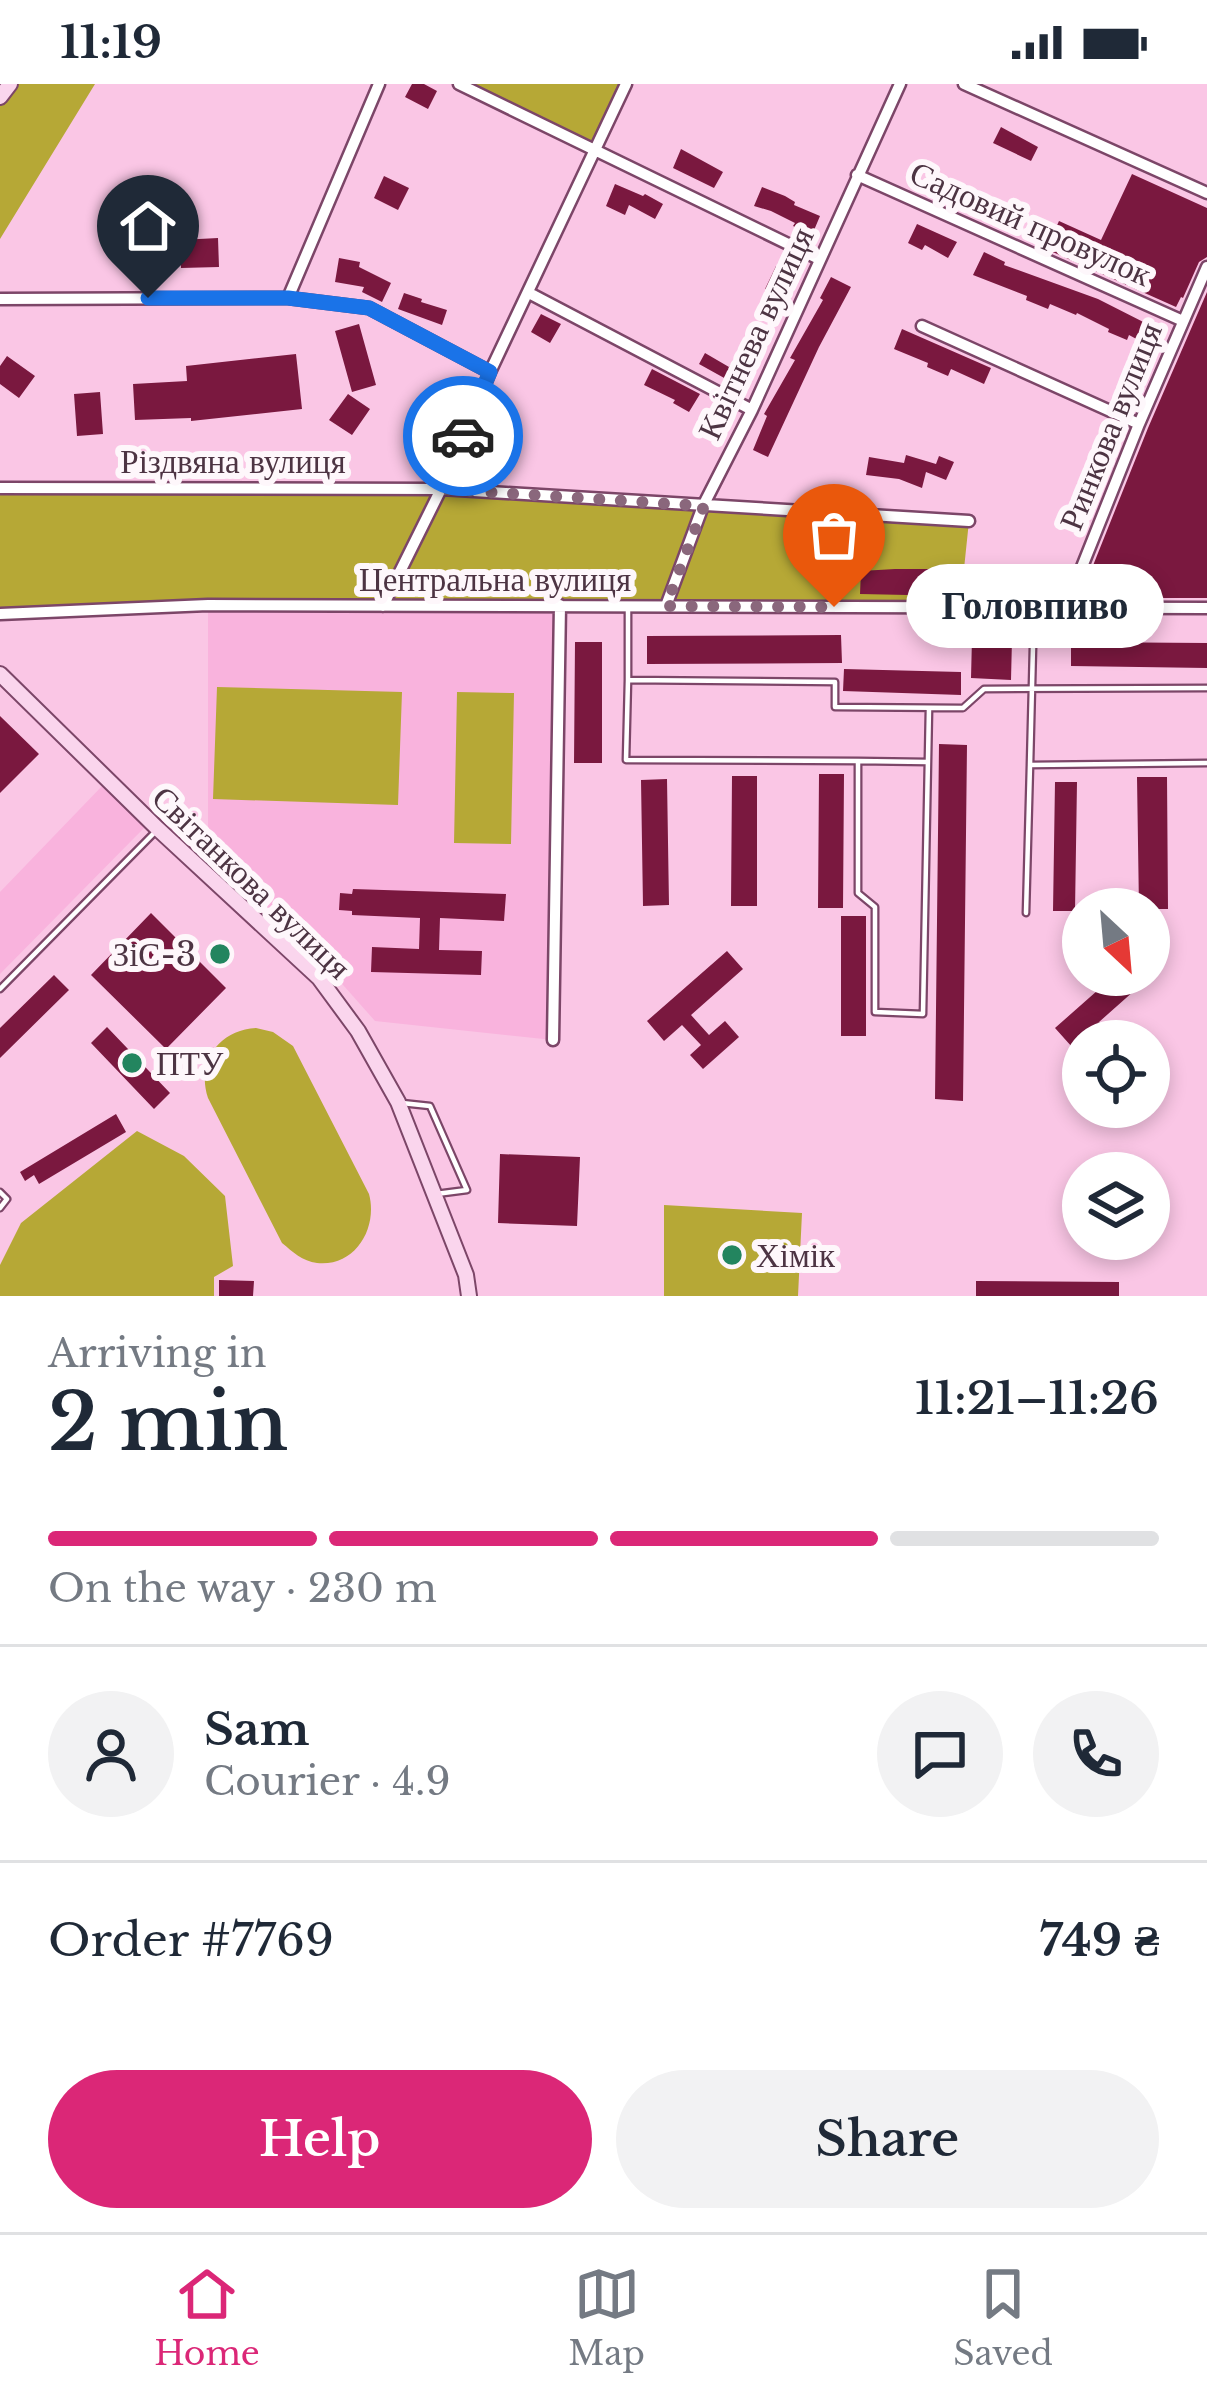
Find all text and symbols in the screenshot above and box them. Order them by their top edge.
text: 11:19 [60,14,162,70]
street label: Садовий провулок [904,152,1159,295]
pin [97,175,199,298]
icon: home [115,193,181,259]
street label: Квітнева вулиця [688,221,822,446]
street label: Ринкова вулиця [1050,316,1171,536]
courier [403,376,523,496]
icon: car [430,403,496,469]
street label: Різдвяна вулиця [120,441,346,482]
pin [783,484,885,607]
icon: bag [801,502,867,568]
street label: Центральна вулиця [359,559,631,600]
callout: Головпиво [906,565,1164,649]
text: Головпиво [941,581,1129,630]
street label: Світанкова вулиця [144,777,360,988]
north arrow [1062,888,1170,996]
map controls [1062,888,1170,1260]
place label: ЗіС-3 [113,934,196,975]
marker: ЗіС-3 [207,941,233,967]
button: locate [1062,1020,1170,1128]
place label: ПТУ [156,1043,224,1084]
marker: ПТУ [119,1050,145,1076]
button: layers [1062,1152,1170,1260]
place label: Хімік [756,1235,836,1276]
marker: Хімік [719,1242,745,1268]
text: Arriving in [48,1329,267,1378]
text: 11:21–11:26 [914,1370,1159,1426]
text: 2 min [48,1374,288,1471]
text: On the way · 230 m [48,1564,437,1613]
button: person [48,1691,174,1817]
button: chat [877,1691,1003,1817]
button: phone [1033,1691,1159,1817]
text: Sam [204,1701,309,1757]
text: Courier · 4.9 [204,1757,450,1806]
text: Order #7769 [48,1912,334,1968]
text: 749 ₴ [1039,1912,1159,1968]
button: Help [48,2070,592,2208]
button: Share [616,2070,1159,2208]
tab: Home [154,2261,260,2374]
tab: Map [568,2261,645,2374]
tab: Saved [953,2261,1053,2374]

